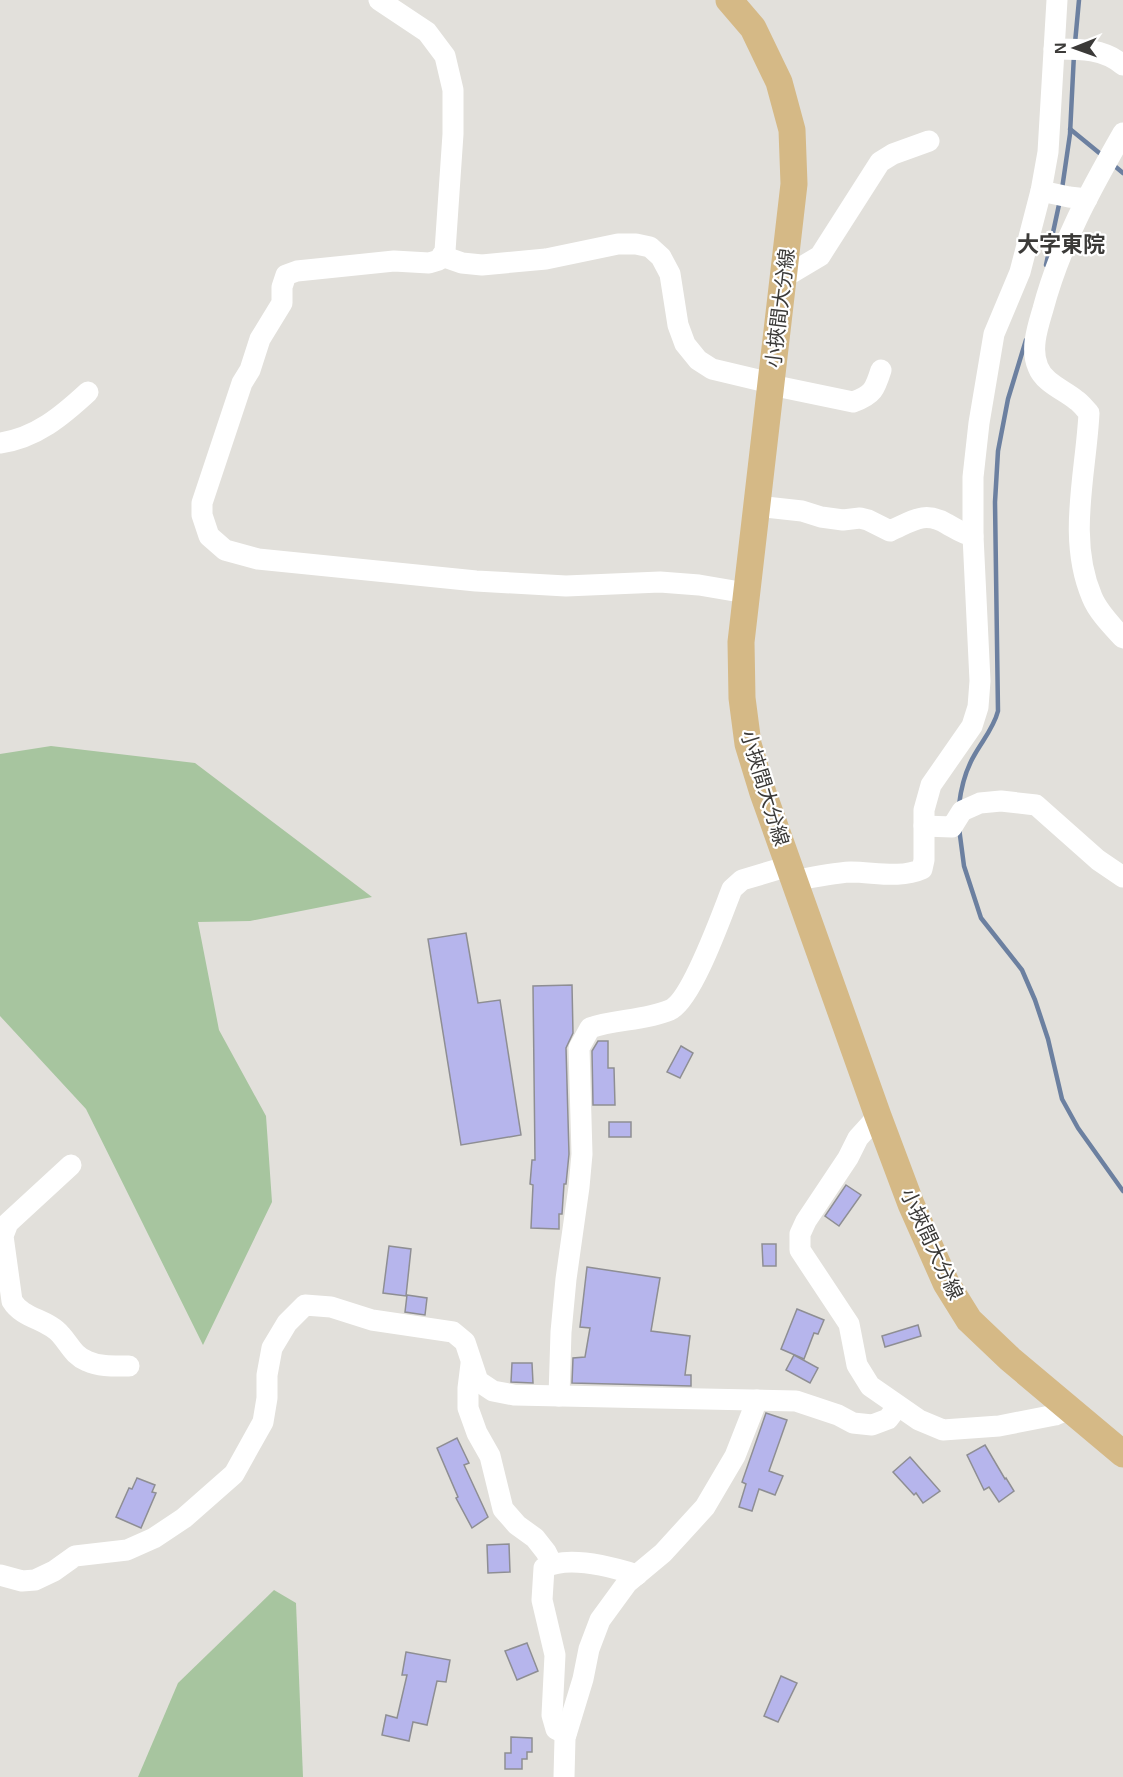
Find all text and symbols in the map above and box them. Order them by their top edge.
north arrow [1045,18,1105,78]
text: N [1052,42,1069,54]
district label: 大字東院 [1017,232,1105,257]
street label: 小挾間大分線 [762,247,798,369]
street label: 小挾間大分線 [737,727,793,849]
street label: 小挾間大分線 [897,1185,967,1303]

